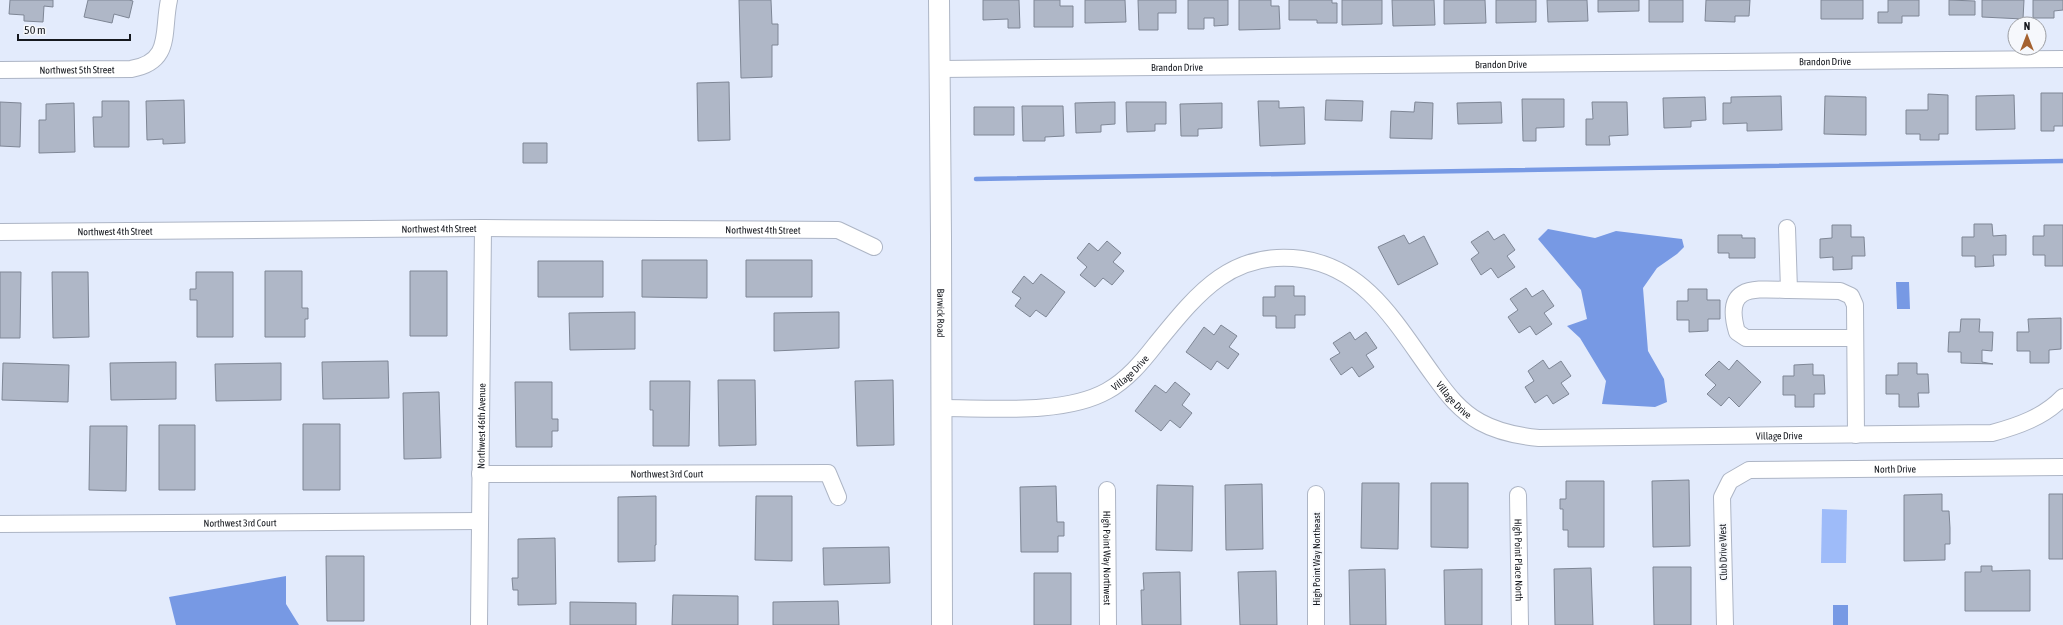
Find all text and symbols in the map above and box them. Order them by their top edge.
scale bar [18,16,130,42]
north arrow [2007,16,2047,56]
text: N [2024,20,2030,32]
text: 50 m [24,23,46,37]
street label: Brandon Drive [1799,55,1852,67]
street label: Brandon Drive [1475,58,1528,70]
street label: Brandon Drive [1151,61,1204,73]
street label: Northwest 5th Street [39,64,115,75]
street label: Northwest 4th Street [401,223,477,234]
street label: Northwest 4th Street [725,224,801,235]
street label: Northwest 4th Street [77,225,153,237]
street label: Barwick Road [936,288,947,338]
street label: Village Drive [1109,352,1151,392]
street label: Village Drive [1434,379,1474,421]
street label: Northwest 46th Avenue [475,383,487,469]
street label: Village Drive [1756,430,1803,441]
street label: North Drive [1874,463,1917,474]
street label: Northwest 3rd Court [630,468,704,479]
street label: High Point Way Northwest [1102,511,1113,606]
street label: High Point Way Northeast [1311,512,1322,606]
street label: Northwest 3rd Court [203,517,277,528]
street label: High Point Place North [1513,519,1525,602]
street label: Club Drive West [1717,523,1729,580]

